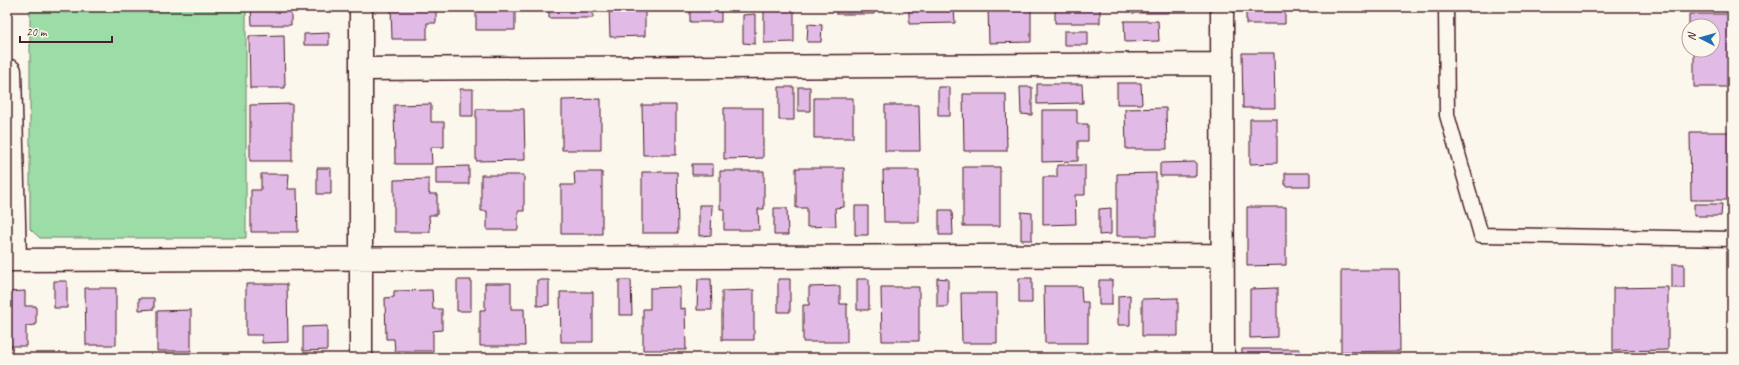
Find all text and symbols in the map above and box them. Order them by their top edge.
scale bar [20,18,112,44]
north arrow [1681,18,1721,58]
text: 20 m [26,24,48,40]
text: N [1684,31,1699,41]

